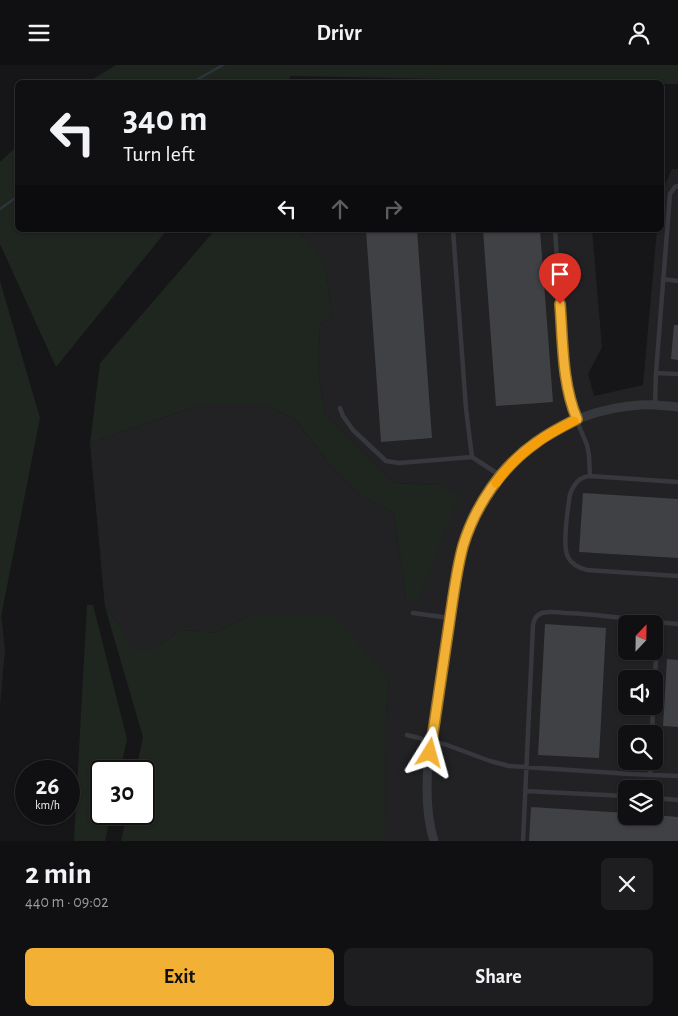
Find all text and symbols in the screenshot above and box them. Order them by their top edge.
icon: menu [25,19,53,47]
icon: person [625,19,653,47]
text: Drivr [316,22,362,44]
icon: left [40,100,105,165]
text: 340 m [123,102,207,137]
text: Turn left [123,143,195,165]
icon: left [273,195,301,223]
icon: ahead [326,195,354,223]
icon: right [379,195,407,223]
pin [539,253,581,304]
icon: arrive [546,260,574,288]
north arrow [618,615,662,660]
map controls [618,615,663,825]
button: sound [618,670,663,715]
button: search [618,725,663,770]
position arrow [403,726,455,778]
speed limit sign: 30 [90,760,155,825]
text: 26 [36,774,59,799]
button: layers [618,780,663,825]
text: km/h [35,799,60,811]
button: close [601,858,653,910]
text: 2 min [25,859,92,889]
text: 440 m · 09:02 [25,894,109,910]
button: Exit [25,948,334,1006]
button: Share [344,948,653,1006]

